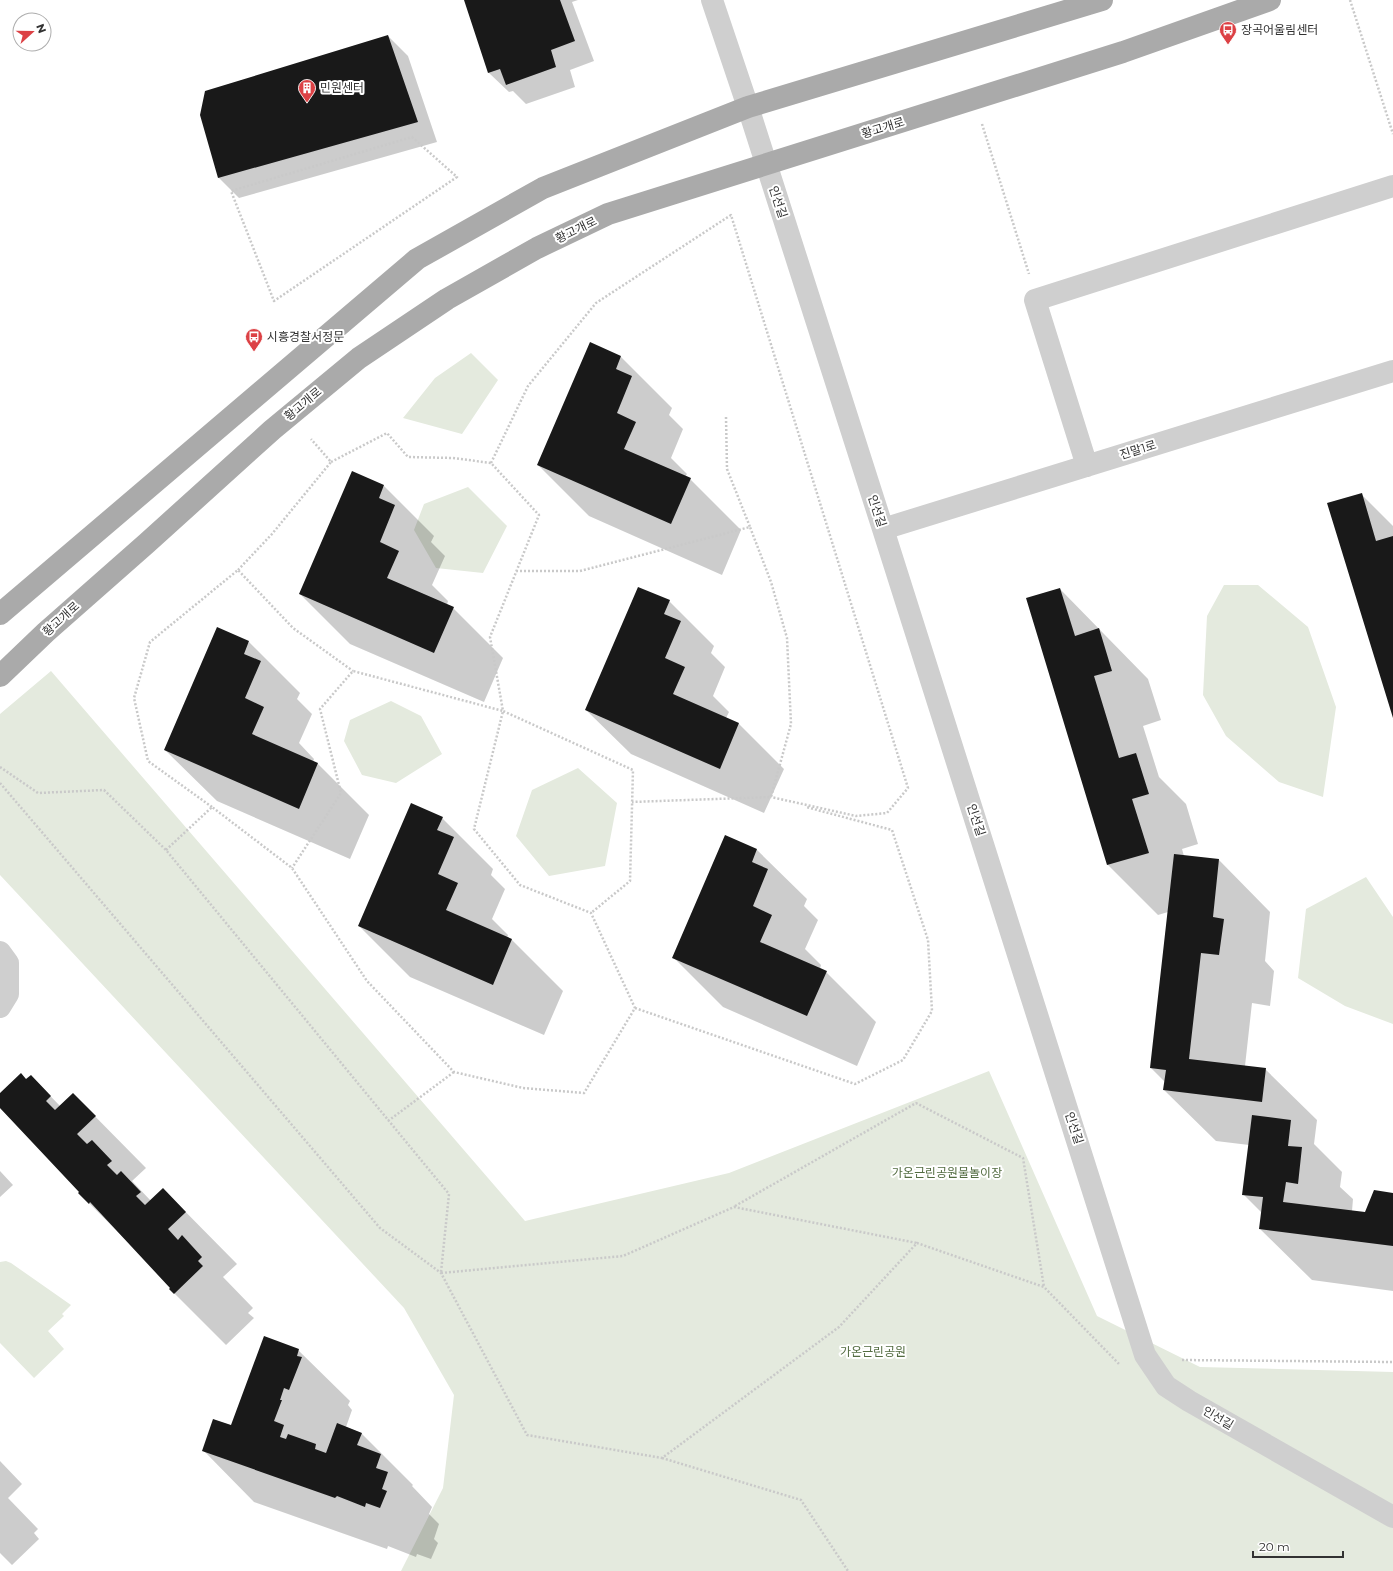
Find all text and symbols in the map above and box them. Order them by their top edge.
north arrow [12,12,52,52]
bus stop icon: 장곡어울림센터 [1218,20,1238,45]
text: N [33,22,49,35]
place label: 장곡어울림센터 [1241,22,1318,37]
building icon: 민원센터 [297,78,317,103]
place label: 민원센터 [320,80,364,95]
street label: 황고개로 [860,114,906,141]
street label: 인선길 [766,184,791,220]
street label: 황고개로 [553,213,599,246]
bus stop icon: 시흥경찰서정문 [244,327,264,352]
place label: 시흥경찰서정문 [267,329,344,344]
street label: 황고개로 [281,384,324,424]
street label: 진말1로 [1118,437,1158,462]
street label: 인선길 [865,493,890,529]
street label: 황고개로 [39,598,82,639]
street label: 인선길 [964,802,989,838]
street label: 인선길 [1062,1110,1087,1146]
park label: 가온근린공원물놀이장 [892,1165,1002,1180]
park label: 가온근린공원 [840,1344,906,1359]
street label: 인선길 [1200,1403,1236,1432]
scale bar [1253,1533,1343,1559]
text: 20 m [1259,1539,1290,1554]

